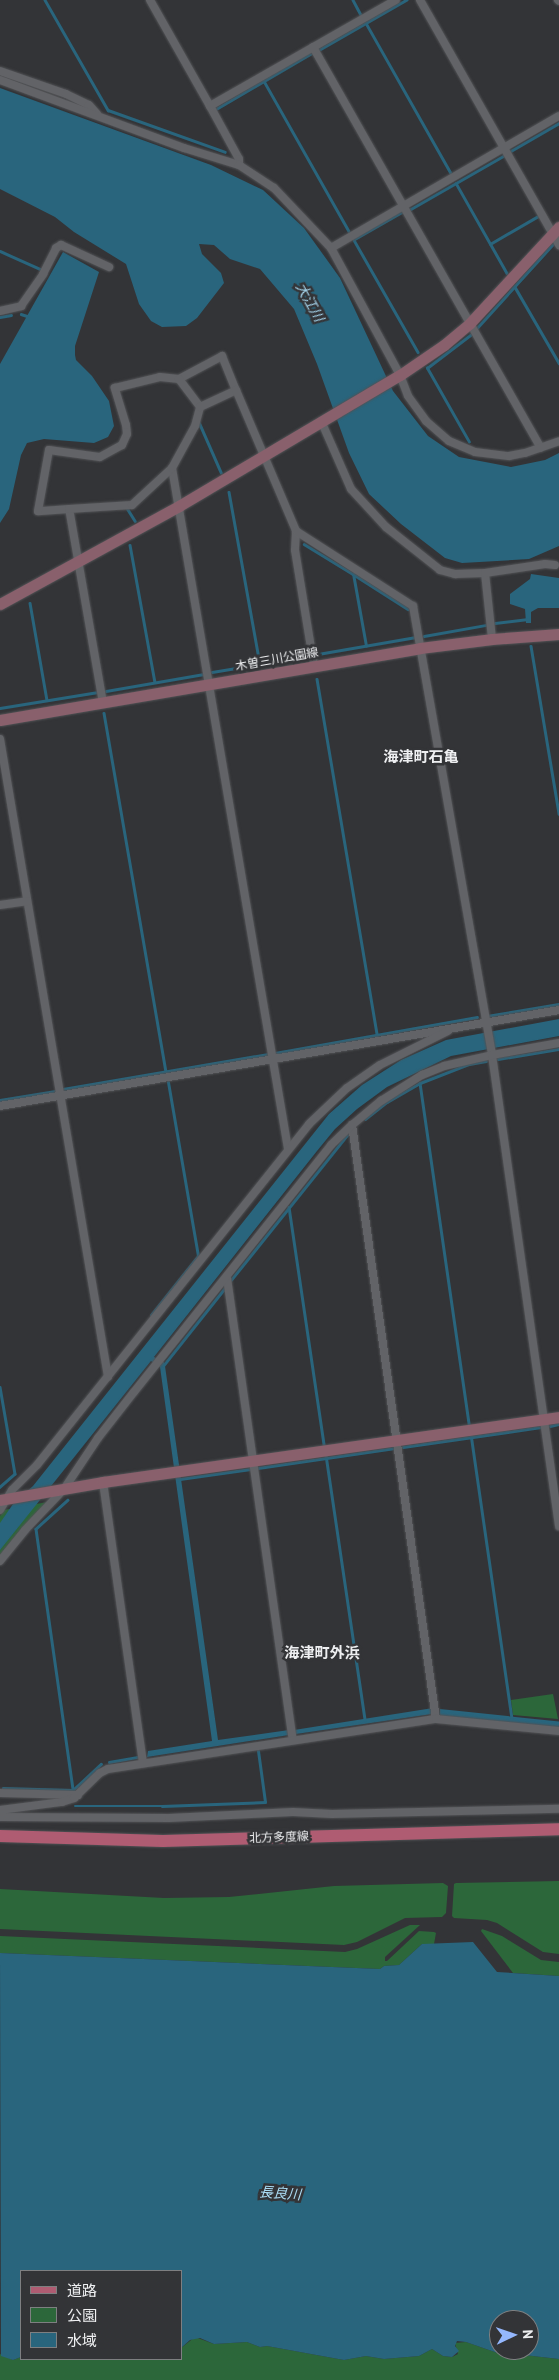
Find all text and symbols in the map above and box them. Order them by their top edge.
water label: 大江川 [292,280,328,324]
street label: 木曽三川公園線 [234,645,320,673]
district label: 海津町石亀 [384,748,458,766]
district label: 海津町外浜 [285,1644,359,1662]
street label: 北方多度線 [249,1829,309,1845]
water label: 長良川 [258,2183,302,2203]
legend [20,2270,182,2360]
text: 道路 [67,2281,97,2300]
text: 公園 [67,2306,97,2325]
north arrow [489,2310,539,2360]
text: N [519,2329,537,2339]
text: 水域 [67,2331,97,2350]

